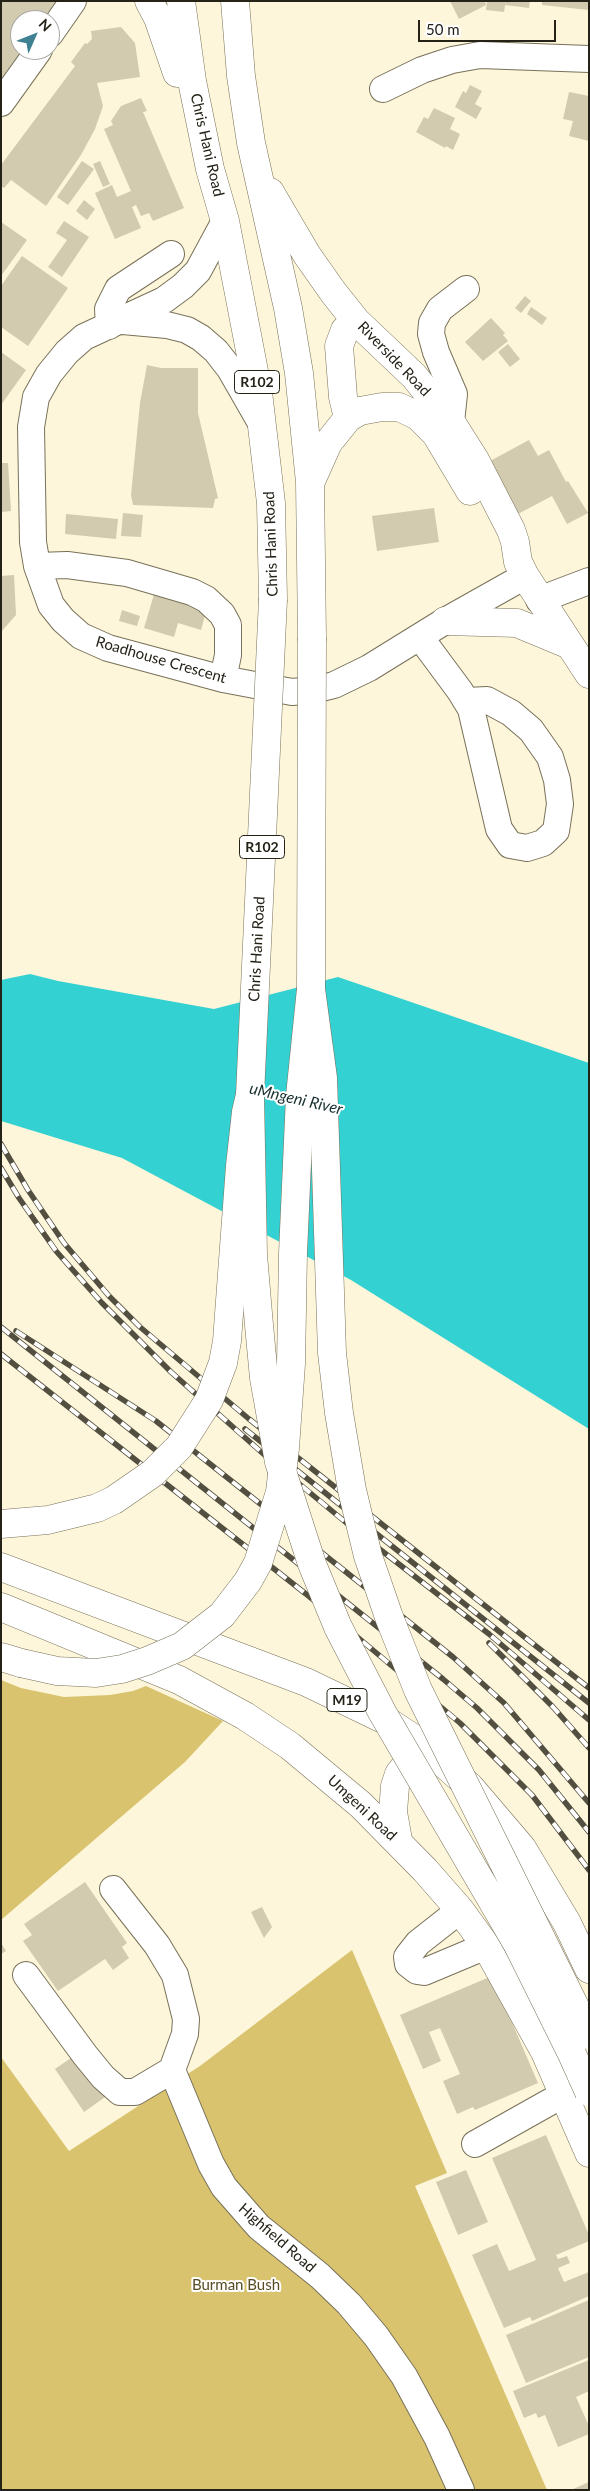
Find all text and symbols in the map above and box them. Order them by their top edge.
north arrow [10,10,60,60]
scale bar [420,10,558,42]
text: N [36,15,55,35]
text: 50 m [426,20,460,38]
street label: Chris Hani Road [186,92,228,198]
street label: Riverside Road [354,318,434,400]
road number: R102 [234,371,280,394]
street label: Chris Hani Road [260,491,282,597]
street label: Roadhouse Crescent [94,633,228,687]
road number: R102 [240,836,284,859]
street label: Chris Hani Road [245,896,269,1002]
water label: uMngeni River [247,1079,345,1119]
road number: M19 [327,1688,367,1712]
street label: Umgeni Road [324,1771,400,1845]
street label: Highfield Road [235,2200,319,2276]
park label: Burman Bush [192,2276,280,2294]

